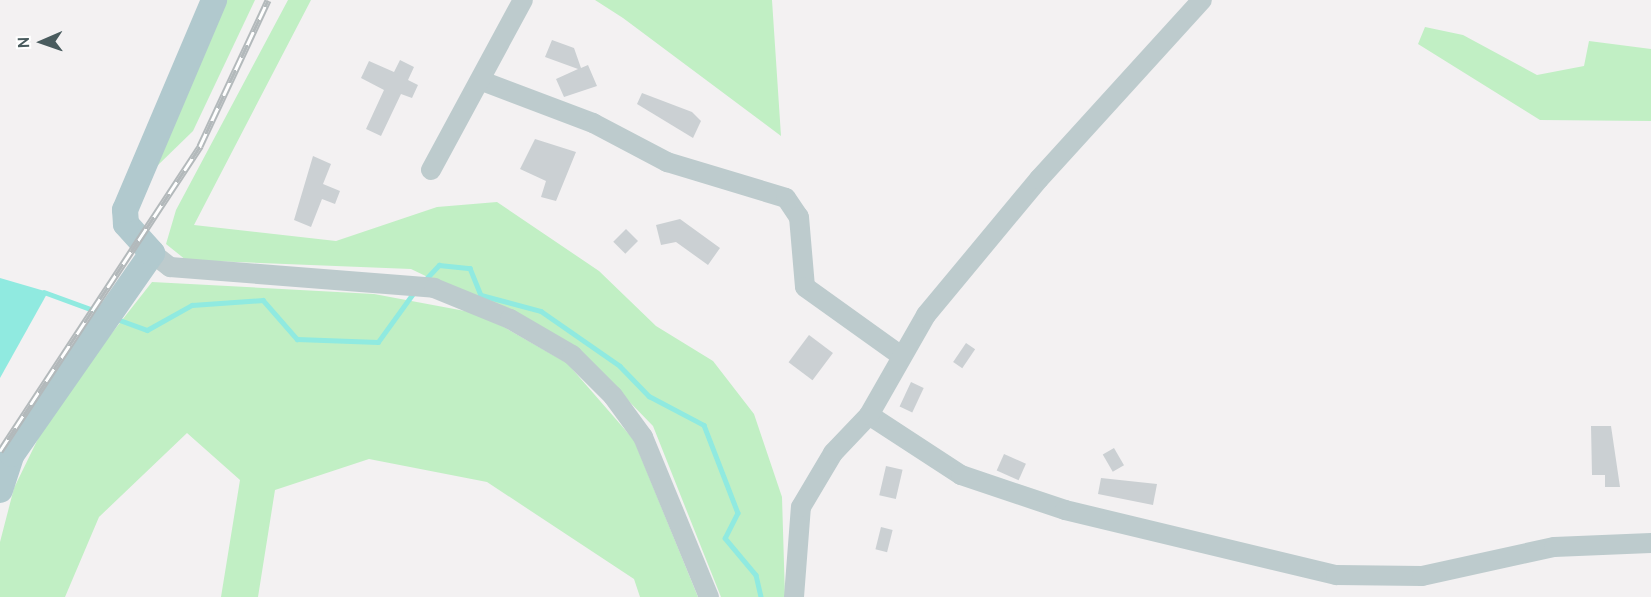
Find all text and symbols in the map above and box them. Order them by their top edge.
north arrow [12,12,72,72]
text: N [14,37,33,49]

